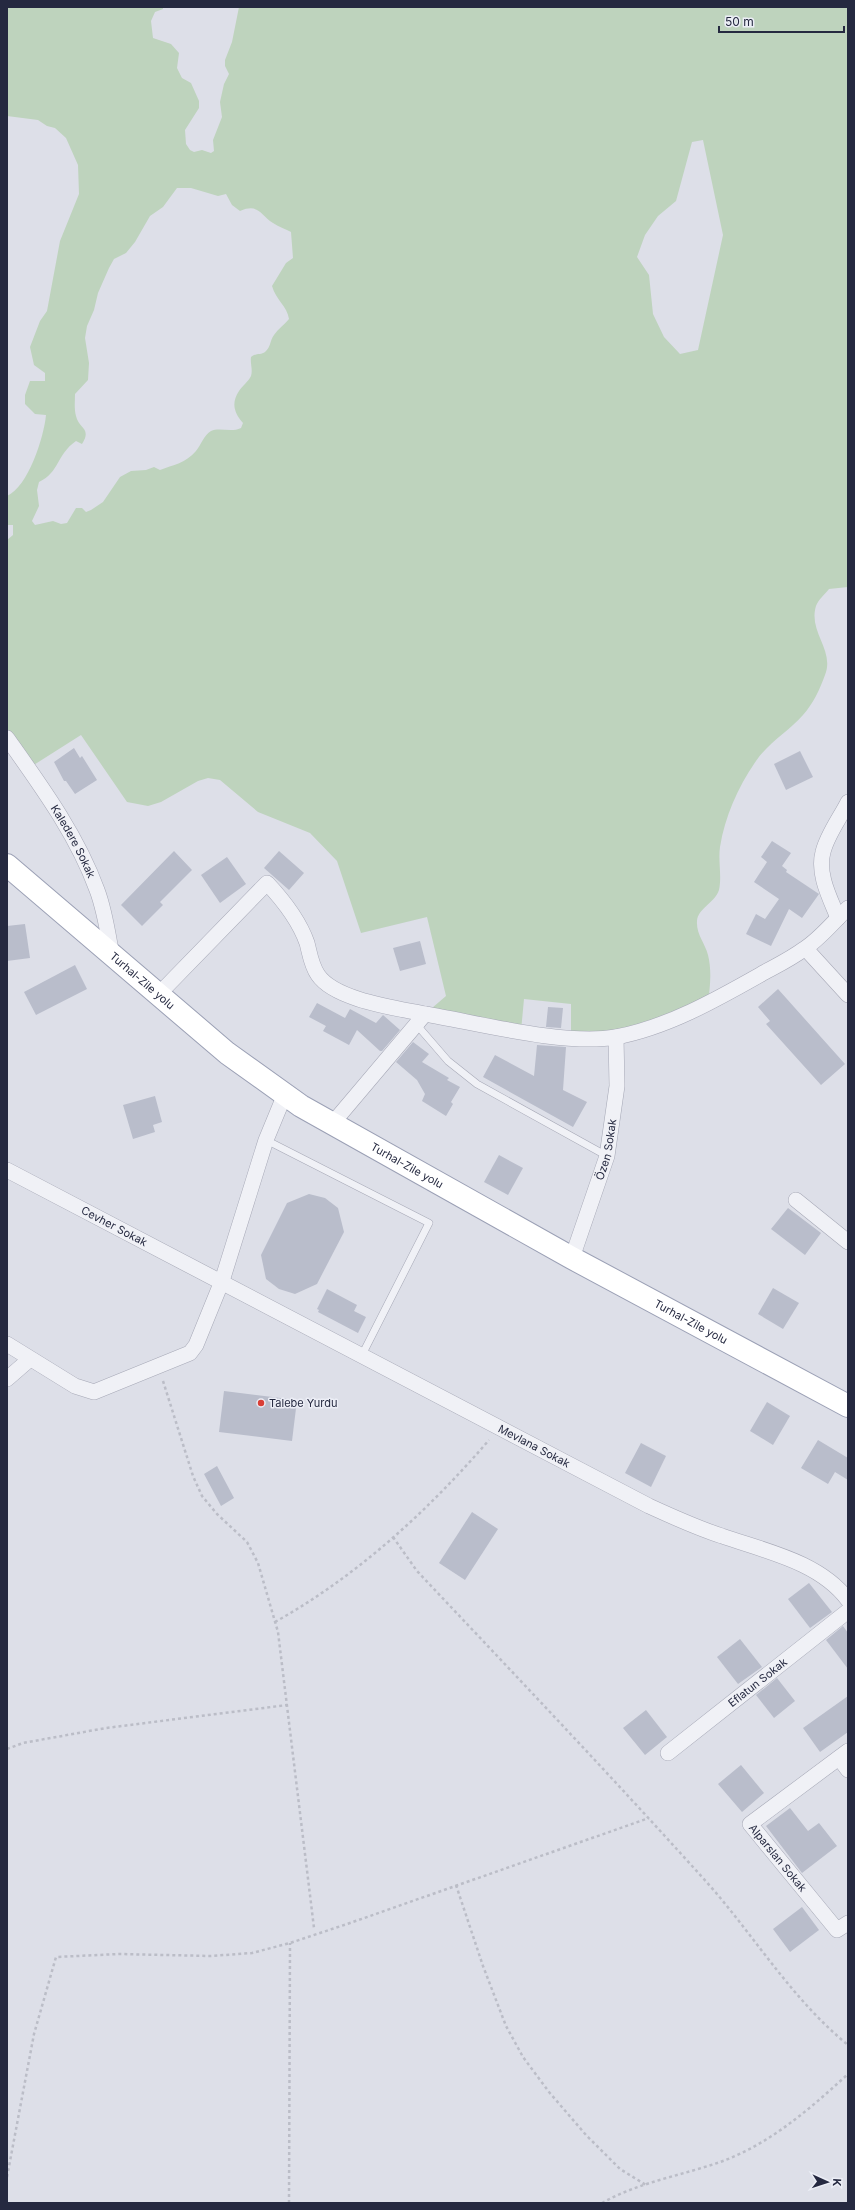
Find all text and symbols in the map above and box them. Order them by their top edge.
scale bar [719,8,844,34]
text: 50 m [725,14,754,29]
street label: Kaledere Sokak [48,802,99,880]
street label: Turhal-Zile yolu [107,949,178,1012]
street label: Özen Sokak [592,1118,619,1182]
street label: Turhal-Zile yolu [368,1140,446,1191]
street label: Cevher Sokak [79,1203,150,1249]
street label: Turhal-Zile yolu [652,1296,730,1347]
place label: Talebe Yurdu [269,1396,338,1410]
marker: Talebe Yurdu [256,1398,266,1408]
street label: Mevlana Sokak [496,1421,572,1470]
street label: Eflatun Sokak [725,1655,790,1710]
street label: Alparslan Sokak [746,1821,810,1895]
north arrow [807,2162,847,2202]
text: K [830,2178,844,2187]

